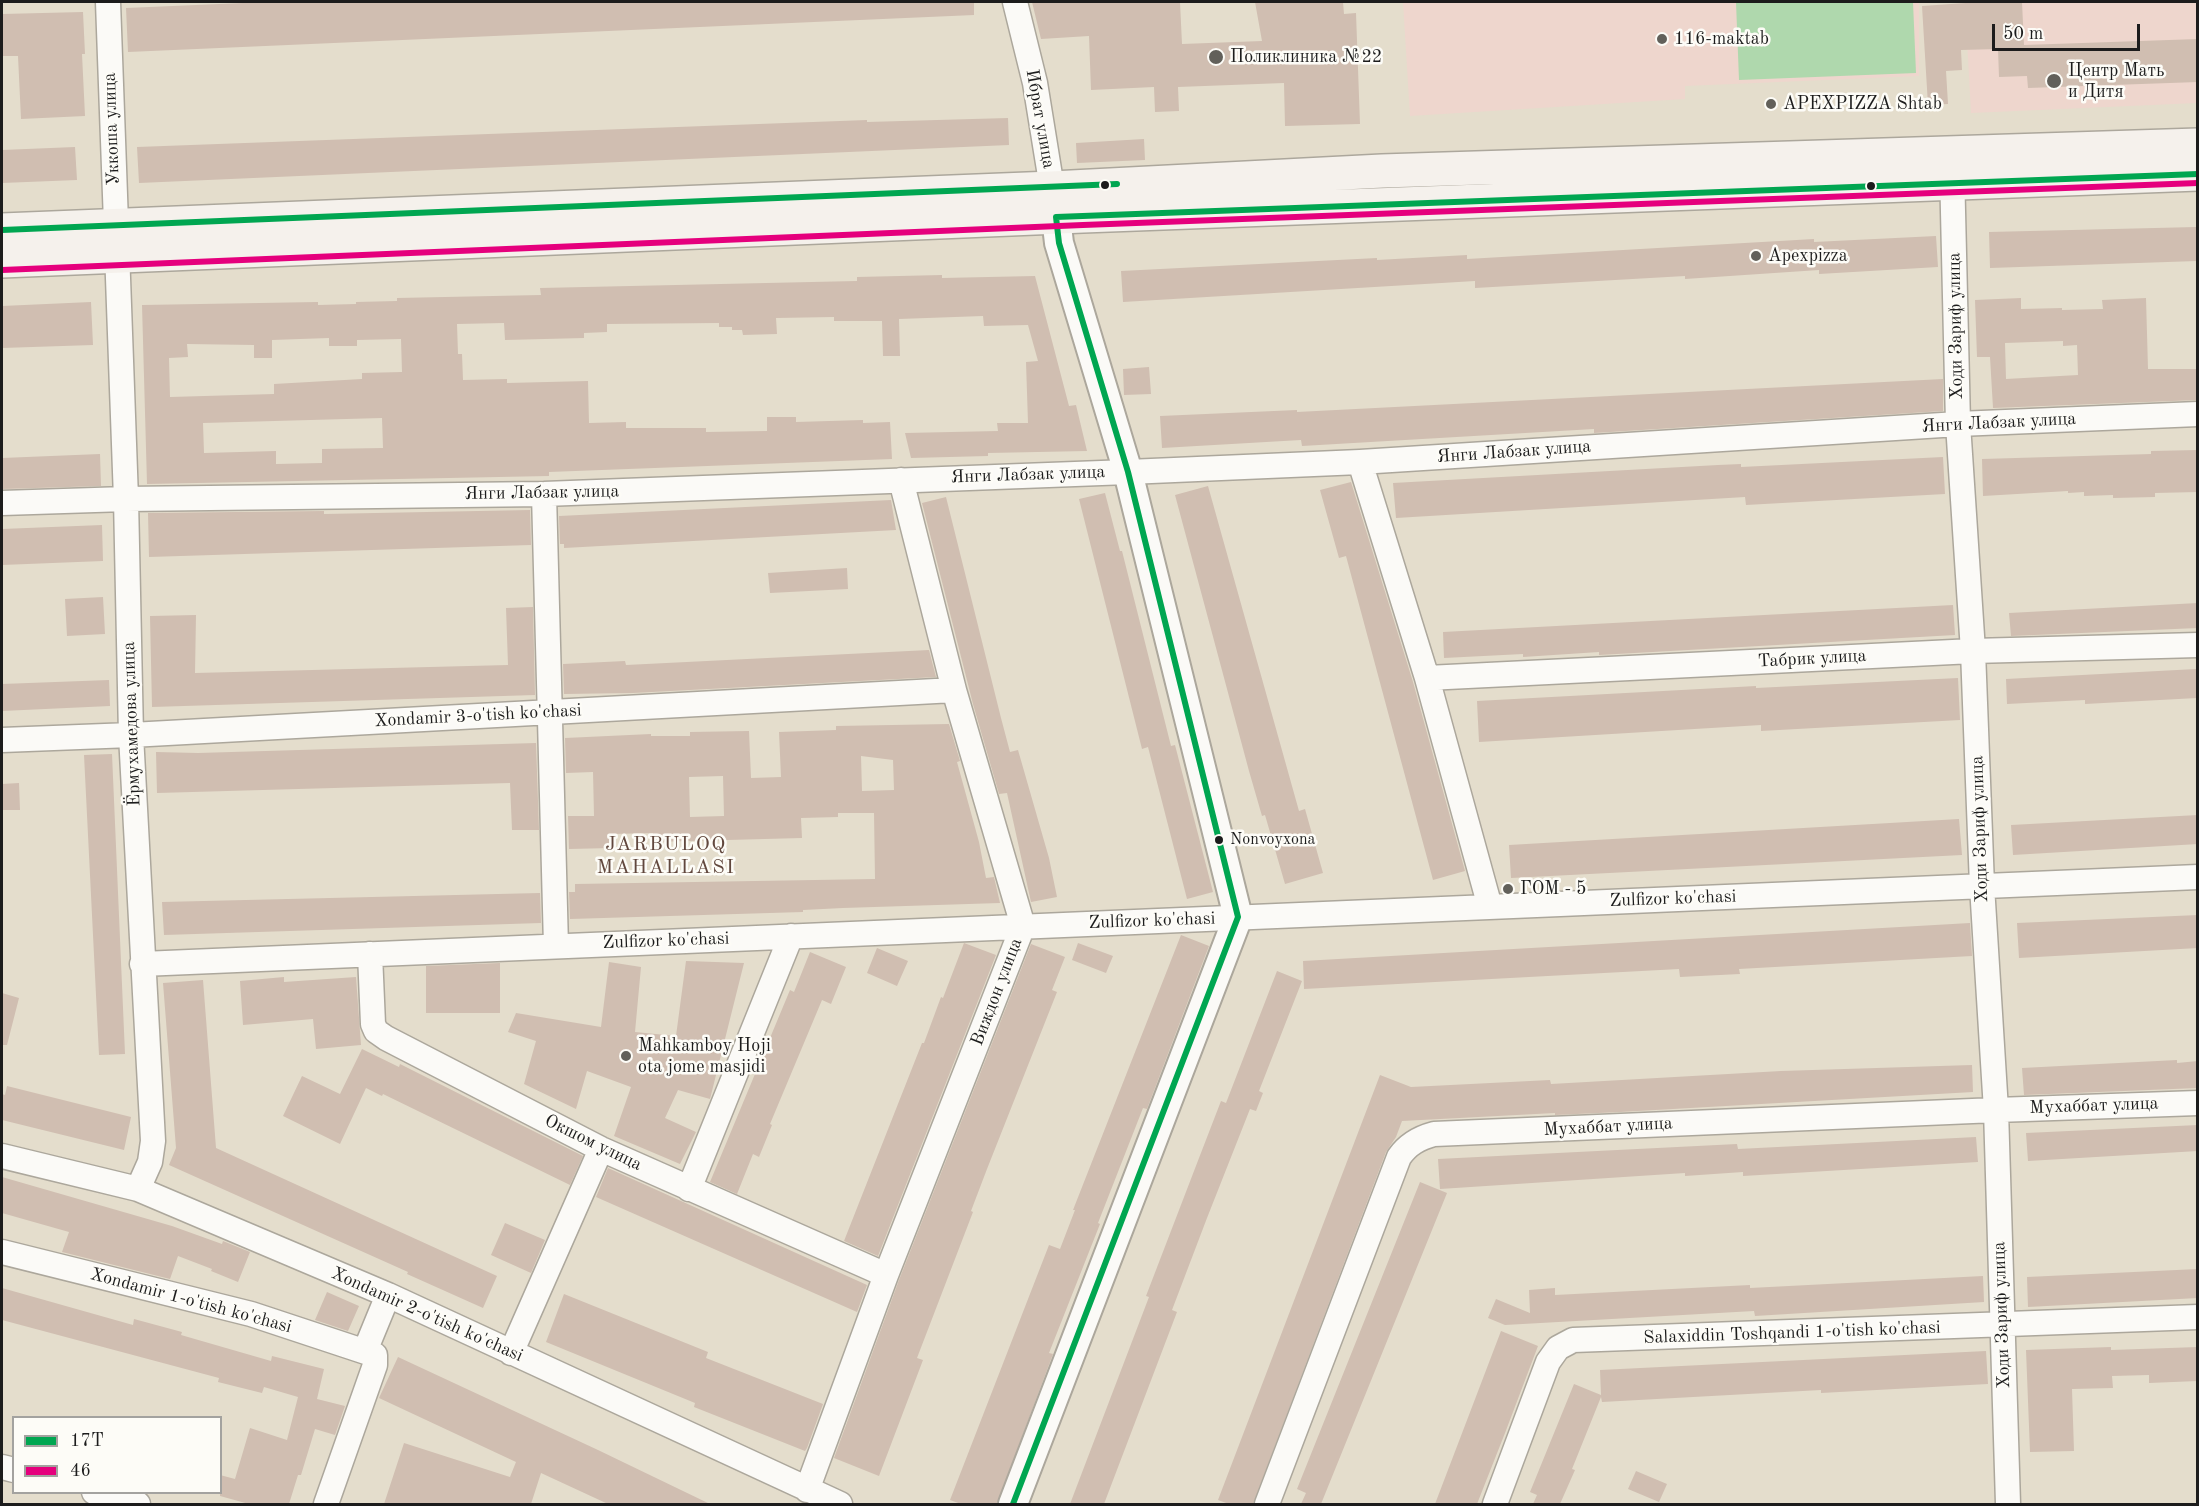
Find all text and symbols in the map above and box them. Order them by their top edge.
scale bar [1995,12,2144,50]
text: 50 m [2003,25,2043,43]
place label: 116-maktab [1674,28,1769,50]
marker: 116-maktab [1655,32,1669,46]
place label: Поликлиника №22 [1230,46,1382,68]
marker: Поликлиника №22 [1207,48,1225,66]
place label: Центр Мать и Дитя [2068,60,2164,103]
street label: Ибрат улица [1021,68,1059,170]
street label: Уккоша улица [99,72,125,186]
marker: Центр Мать и Дитя [2045,72,2063,90]
place label: APEXPIZZA Shtab [1783,93,1942,115]
marker: APEXPIZZA Shtab [1764,97,1778,111]
unlabelled marker [1099,179,1111,191]
unlabelled marker [1865,180,1877,192]
place label: Apexpizza [1768,245,1848,267]
marker: Apexpizza [1749,249,1763,263]
street label: Ходи Зариф улица [1944,252,1968,400]
street label: Янги Лабзак улица [1921,408,2077,438]
street label: Янги Лабзак улица [1436,436,1592,468]
street label: Янги Лабзак улица [950,462,1106,488]
street label: Янги Лабзак улица [465,481,619,505]
street label: Ёрмухамедова улица [118,641,146,807]
street label: Табрик улица [1757,645,1867,673]
street label: Xondamir 3-o'tish ko'chasi [374,700,582,732]
street label: Ходи Зариф улица [1967,755,1993,903]
place label: Nonvoyxona [1230,830,1315,850]
district label: JARBULOQ MAHALLASI [597,833,735,880]
marker: Nonvoyxona [1213,834,1225,846]
place label: ГОМ - 5 [1520,878,1587,900]
marker: ГОМ - 5 [1501,882,1515,896]
street label: Zulfizor ko'chasi [1609,886,1737,912]
street label: Zulfizor ko'chasi [1088,908,1216,934]
street label: Zulfizor ko'chasi [602,928,730,954]
street label: Виждон улица [967,935,1027,1049]
place label: Mahkamboy Hoji ota jome masjidi [638,1035,771,1078]
marker: Mahkamboy Hoji ota jome masjidi [619,1049,633,1063]
street label: Мухаббат улица [2029,1093,2159,1119]
street label: Окшом улица [541,1110,645,1176]
street label: Мухаббат улица [1543,1113,1673,1141]
street label: Ходи Зариф улица [1989,1241,2015,1389]
street label: Xondamir 2-o'tish ko'chasi [328,1263,526,1367]
street label: Xondamir 1-o'tish ko'chasi [88,1264,294,1338]
street label: Salaxiddin Toshqandi 1-o'tish ko'chasi [1643,1317,1941,1349]
legend [12,1416,222,1494]
text: 17T [70,1432,104,1450]
text: 46 [70,1462,91,1480]

